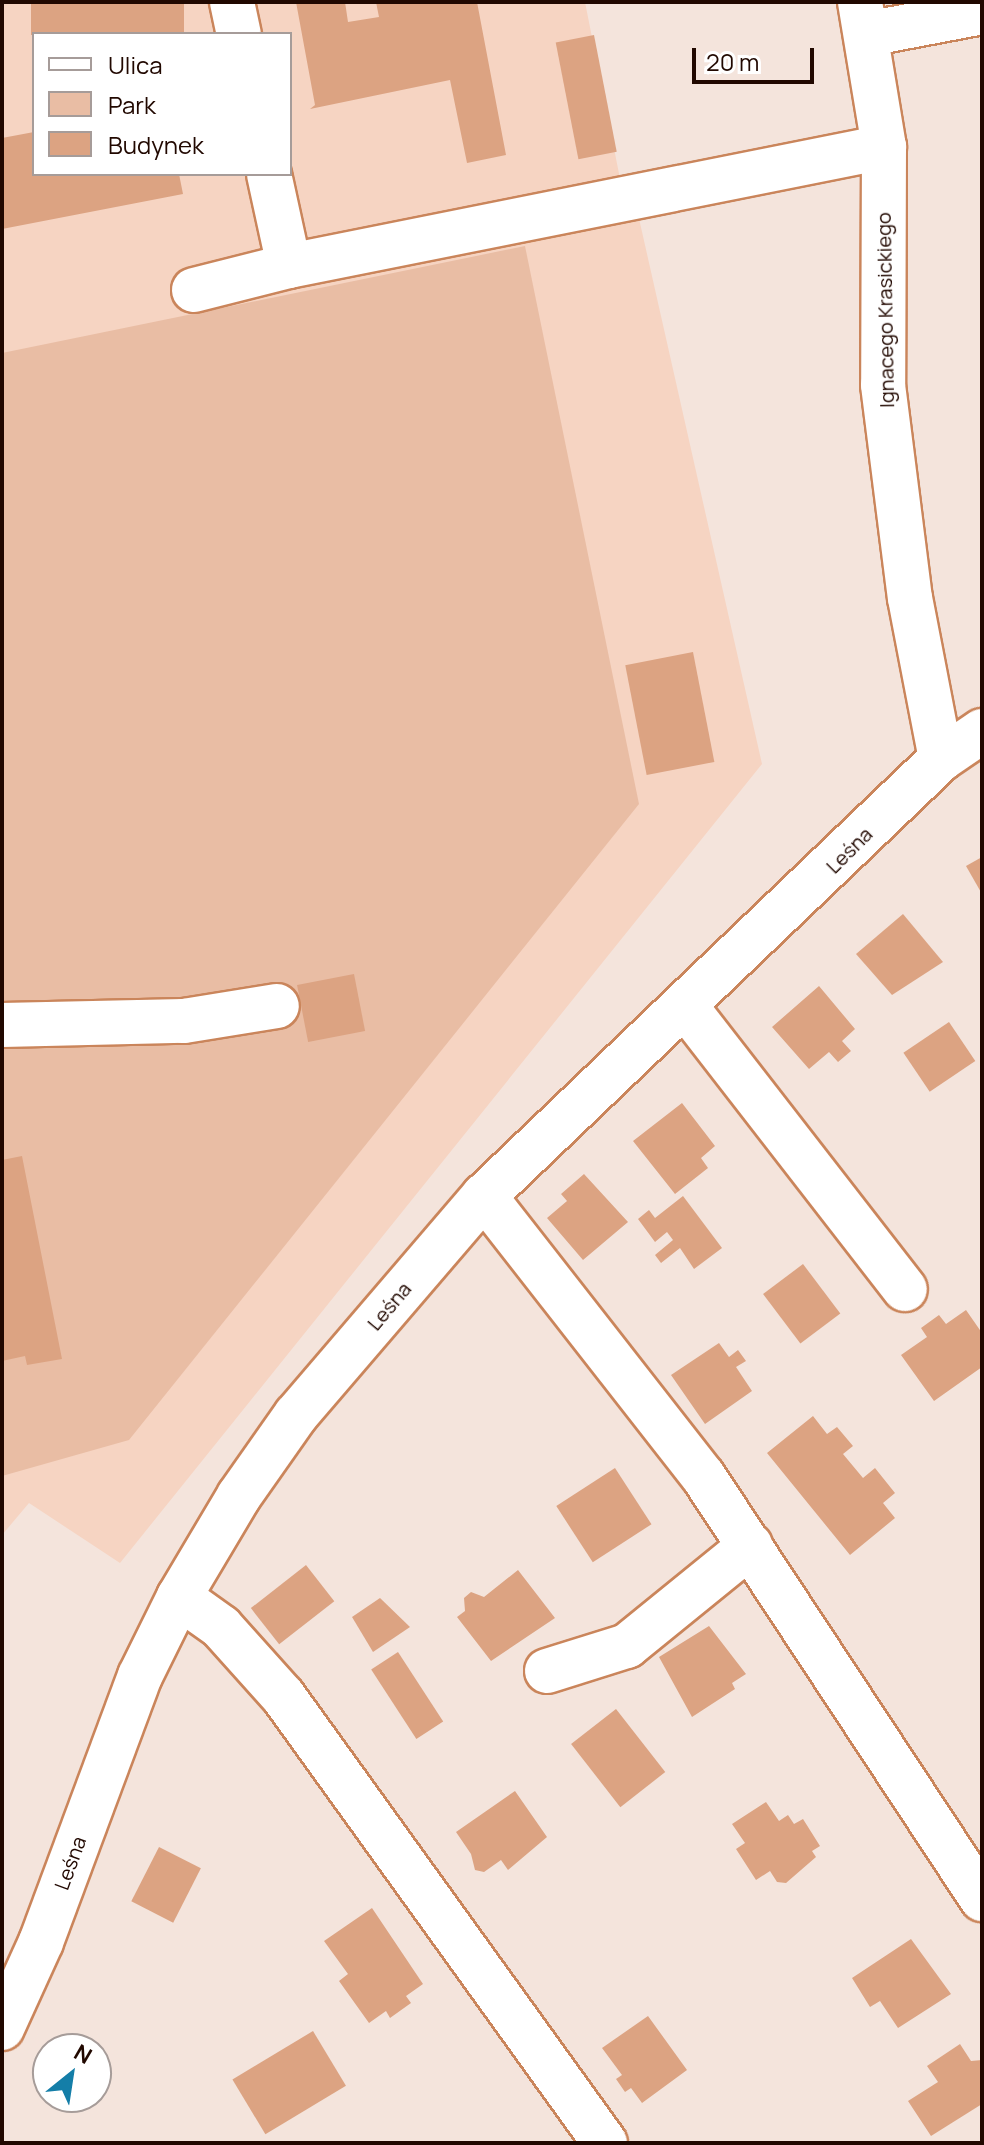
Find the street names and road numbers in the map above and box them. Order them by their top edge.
street label: Ignacego Krasickiego [871,212,899,408]
street label: Leśna [821,822,877,878]
street label: Leśna [362,1277,416,1335]
street label: Leśna [49,1833,91,1893]

